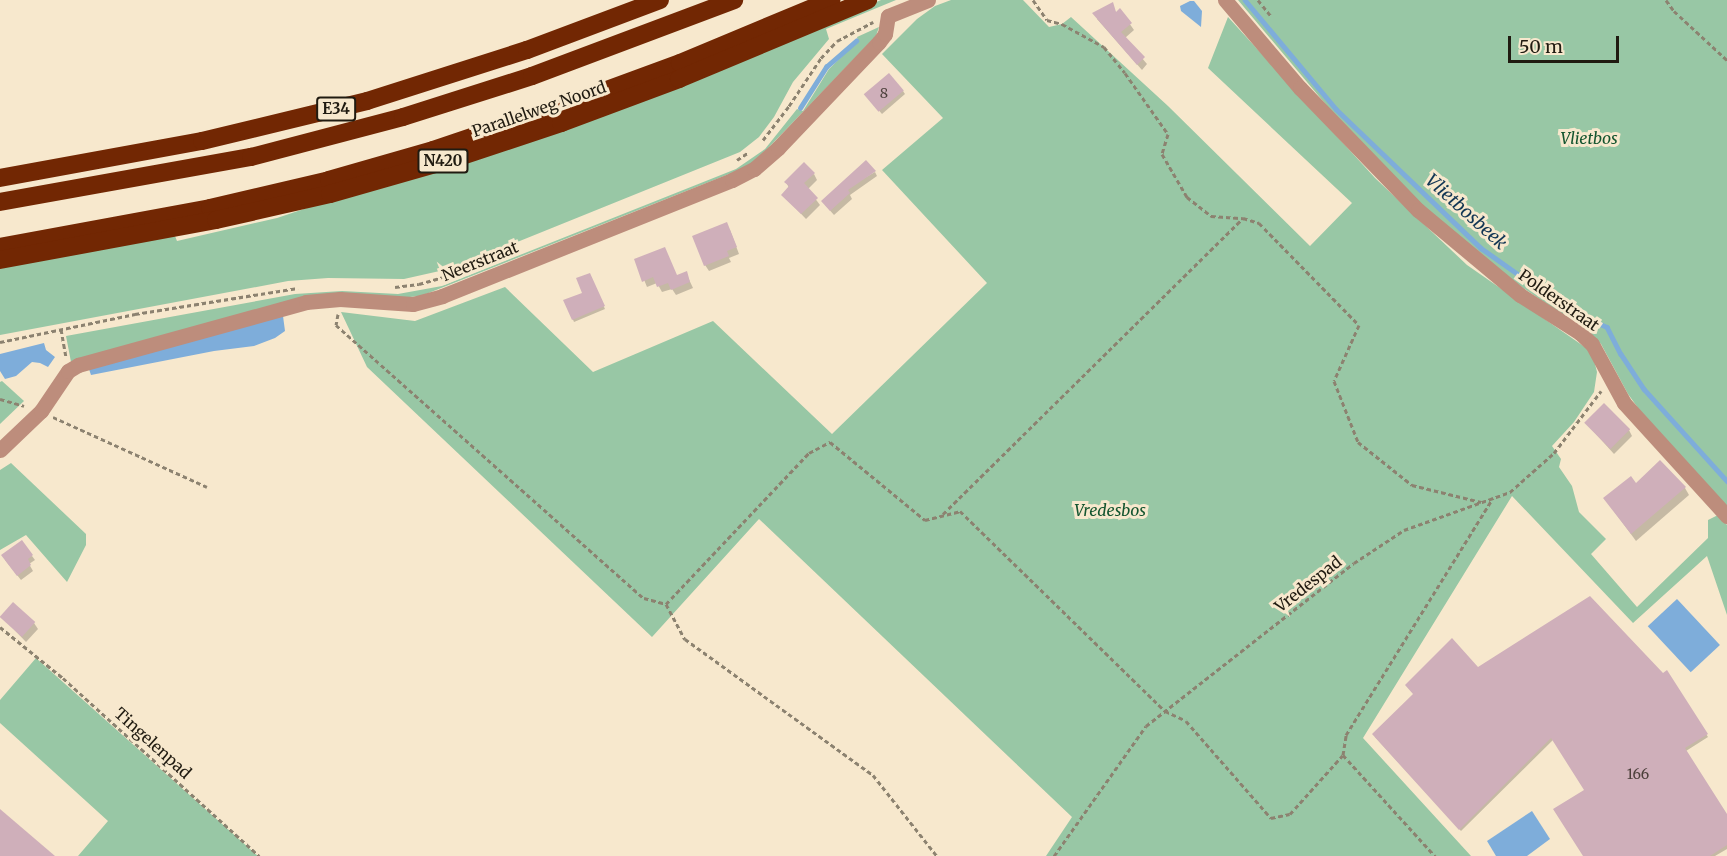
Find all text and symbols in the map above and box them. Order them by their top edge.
scale bar [1511,24,1622,62]
text: 50 m [1519,35,1563,58]
street label: Parallelweg Noord [470,77,608,141]
house number: 8 [880,85,888,101]
road number: E34 [315,97,357,121]
park label: Vlietbos [1560,128,1618,148]
road number: N420 [416,149,470,173]
water label: Vlietbosbeek [1421,170,1511,254]
street label: Neerstraat [439,237,521,285]
street label: Polderstraat [1515,265,1603,335]
park label: Vredesbos [1074,500,1146,520]
street label: Vredespad [1271,552,1345,616]
street label: Tingelenpad [111,704,195,782]
house number: 166 [1627,766,1649,782]

